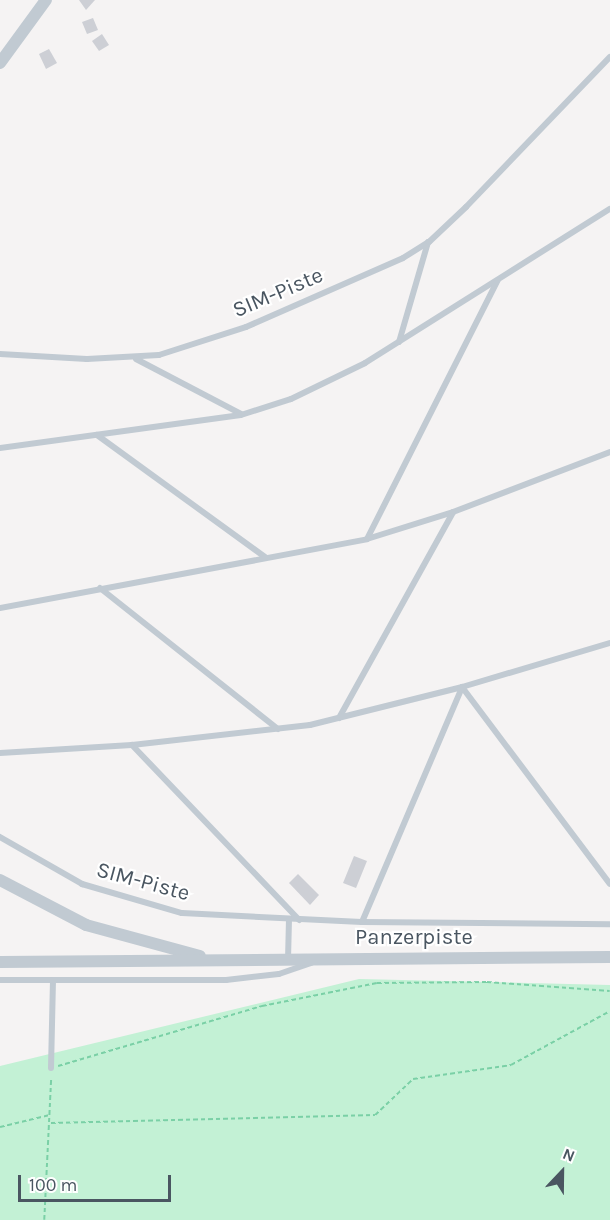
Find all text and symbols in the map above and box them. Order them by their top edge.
street label: SIM-Piste [229,262,327,324]
street label: SIM-Piste [93,857,193,907]
street label: Panzerpiste [355,925,473,951]
north arrow [532,1142,592,1202]
text: N [560,1144,578,1166]
scale bar [21,1163,174,1201]
text: 100 m [29,1174,77,1196]

